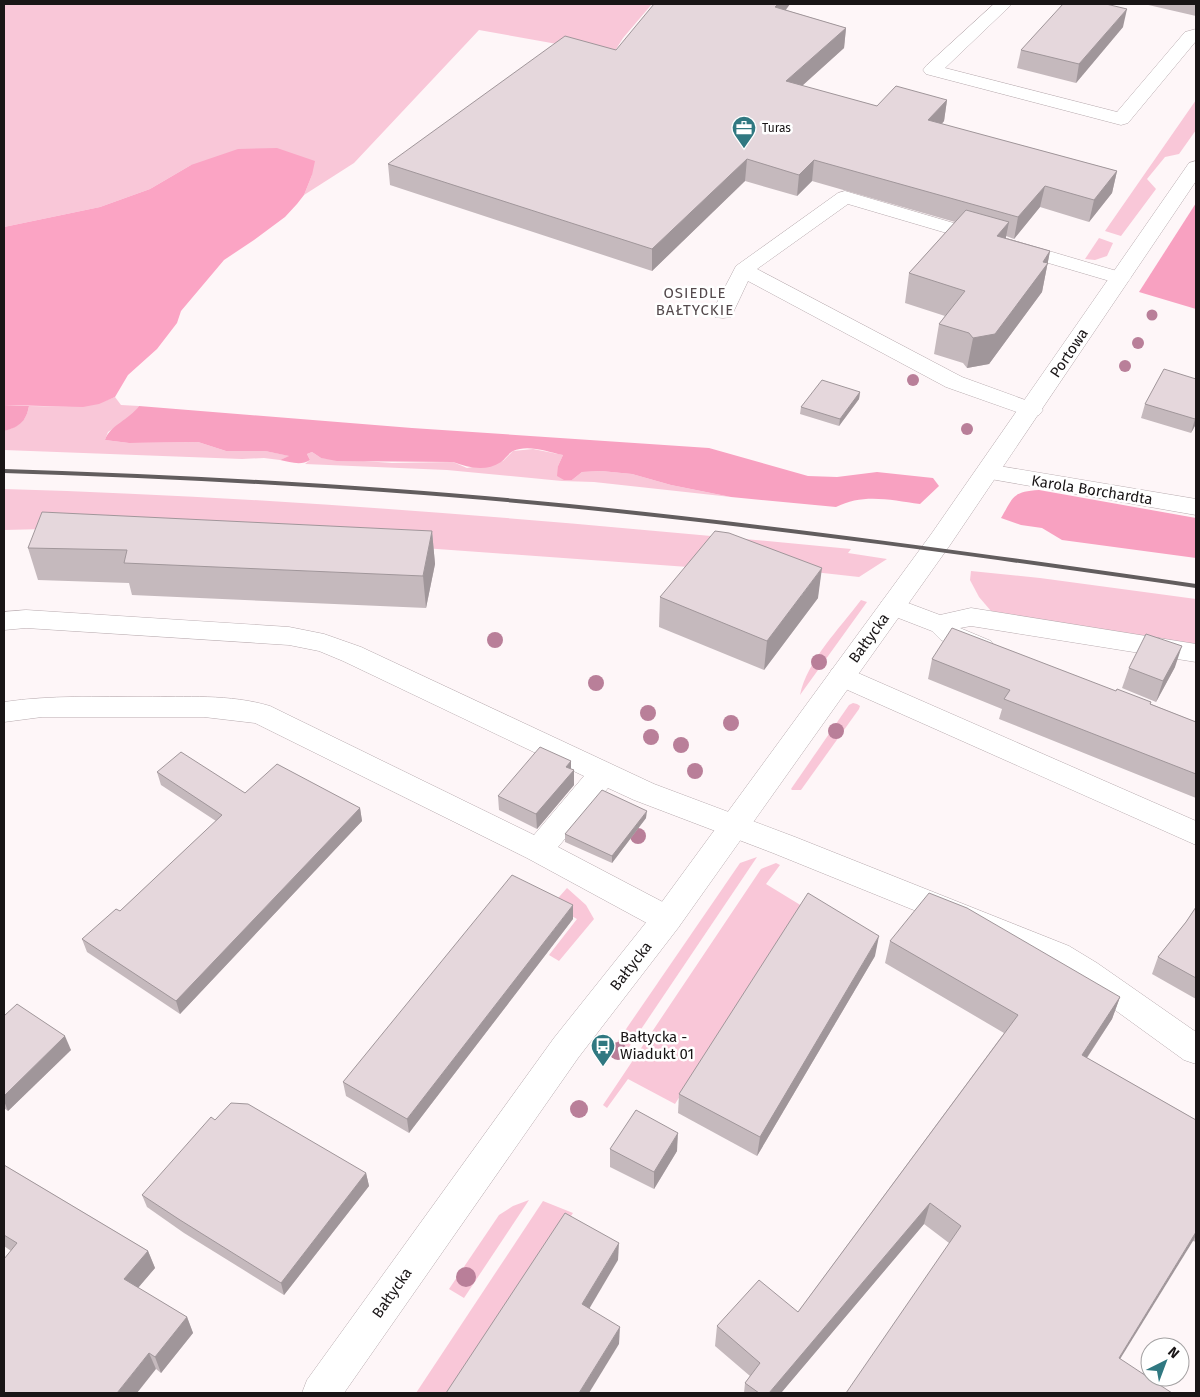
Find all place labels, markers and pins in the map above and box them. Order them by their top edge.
office icon: Turas [731,115,757,149]
place label: Turas [762,121,791,135]
place label: Bałtycka - Wiadukt 01 [620,1028,694,1063]
bus stop icon: Bałtycka - Wiadukt 01 [590,1033,616,1067]

